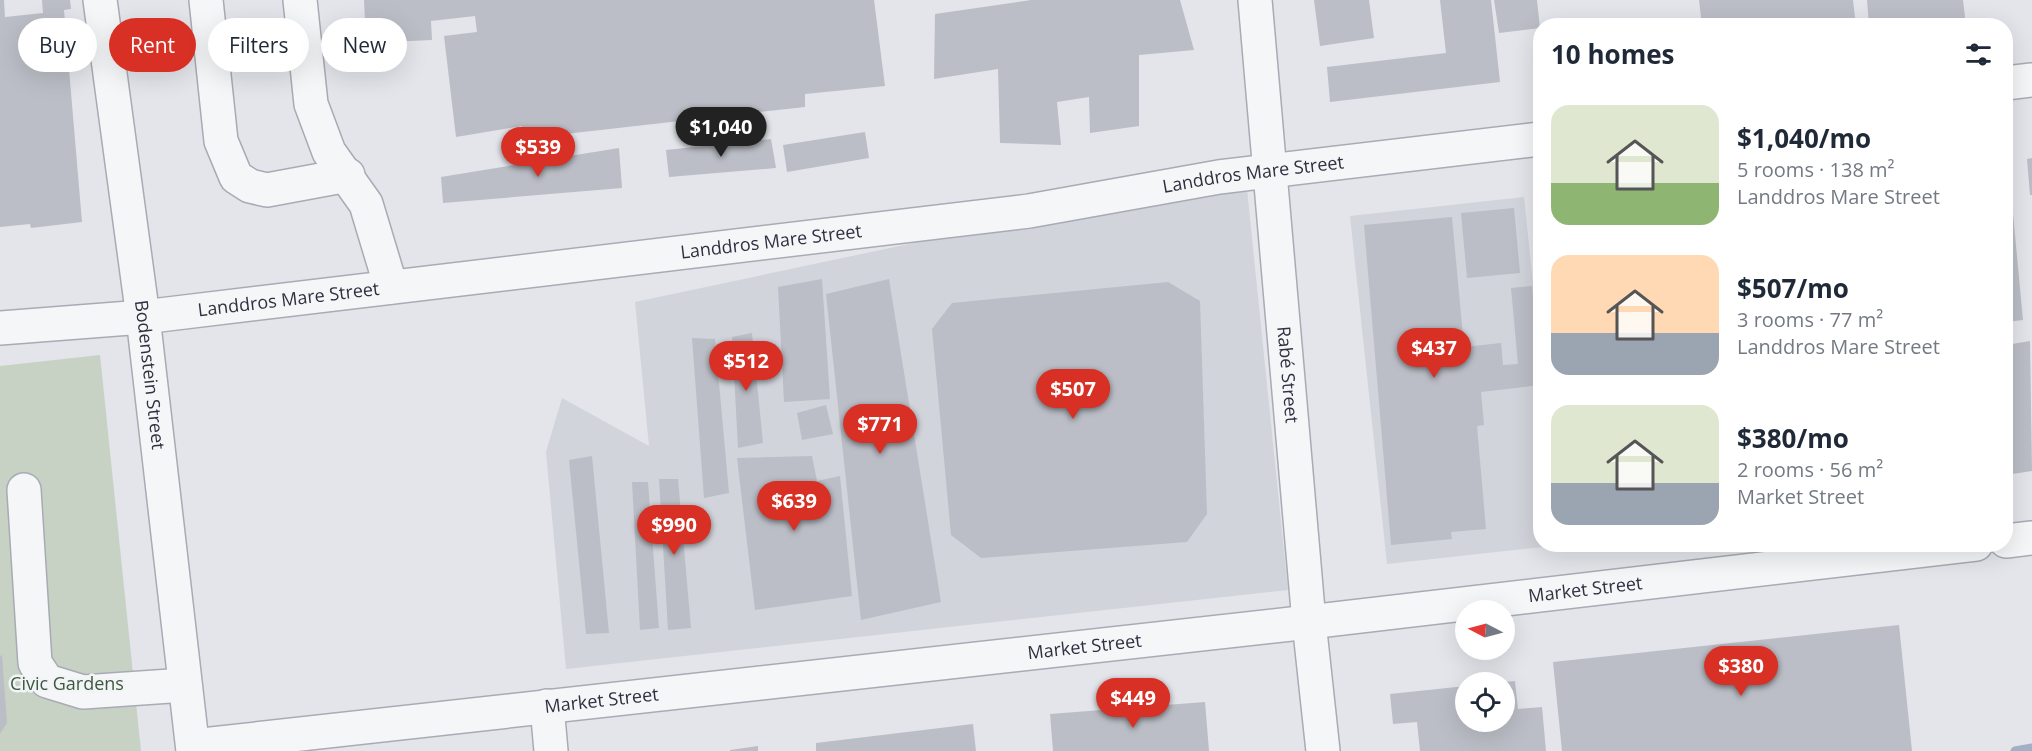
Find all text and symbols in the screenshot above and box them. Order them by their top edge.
chip: Buy [18,18,97,72]
chip: Rent [109,18,196,72]
chip: Filters [208,18,309,72]
chip: New [321,18,407,72]
text: 10 homes [1551,36,1675,72]
icon: filters [1962,38,1995,71]
pin: $1,040 [672,107,770,158]
text: $1,040 [690,113,752,140]
text: $1,040/mo [1737,120,1871,156]
pin: $539 [502,127,574,178]
icon: home [1599,129,1671,201]
text: $539 [515,133,561,160]
street label: Landdros Mare Street [1161,149,1345,198]
text: 5 rooms · 138 m² [1737,156,1895,183]
text: Landdros Mare Street [1737,183,1940,210]
street label: Landdros Mare Street [679,218,863,264]
text: $507/mo [1737,270,1849,306]
street label: Landdros Mare Street [196,276,381,321]
icon: home [1599,279,1671,351]
street label: Bodenstein Street [130,298,171,451]
text: 3 rooms · 77 m² [1737,306,1883,333]
street label: Rabé Street [1272,325,1305,424]
pin: $437 [1398,328,1470,379]
text: Landdros Mare Street [1737,333,1940,360]
text: $437 [1411,334,1457,361]
pin: $512 [710,341,782,392]
text: $512 [723,347,769,374]
pin: $507 [1037,369,1109,420]
text: $507 [1050,375,1096,402]
pin: $771 [844,404,916,455]
text: $771 [857,410,903,437]
text: $380/mo [1737,420,1849,456]
icon: home [1599,429,1671,501]
text: 2 rooms · 56 m² [1737,456,1883,483]
pin: $639 [758,481,830,532]
text: Market Street [1737,483,1864,510]
text: $639 [771,487,817,514]
pin: $990 [638,505,710,556]
text: $990 [651,511,697,538]
street label: Market Street [1527,570,1643,607]
north arrow [1455,600,1515,660]
map controls [1455,600,1515,732]
street label: Market Street [1026,628,1143,664]
pin: $380 [1705,646,1777,697]
text: $380 [1718,652,1764,679]
park label: Civic Gardens [10,671,124,695]
button: locate [1455,672,1515,732]
pin: $449 [1097,678,1169,729]
street label: Market Street [543,681,660,718]
text: $449 [1110,684,1156,711]

